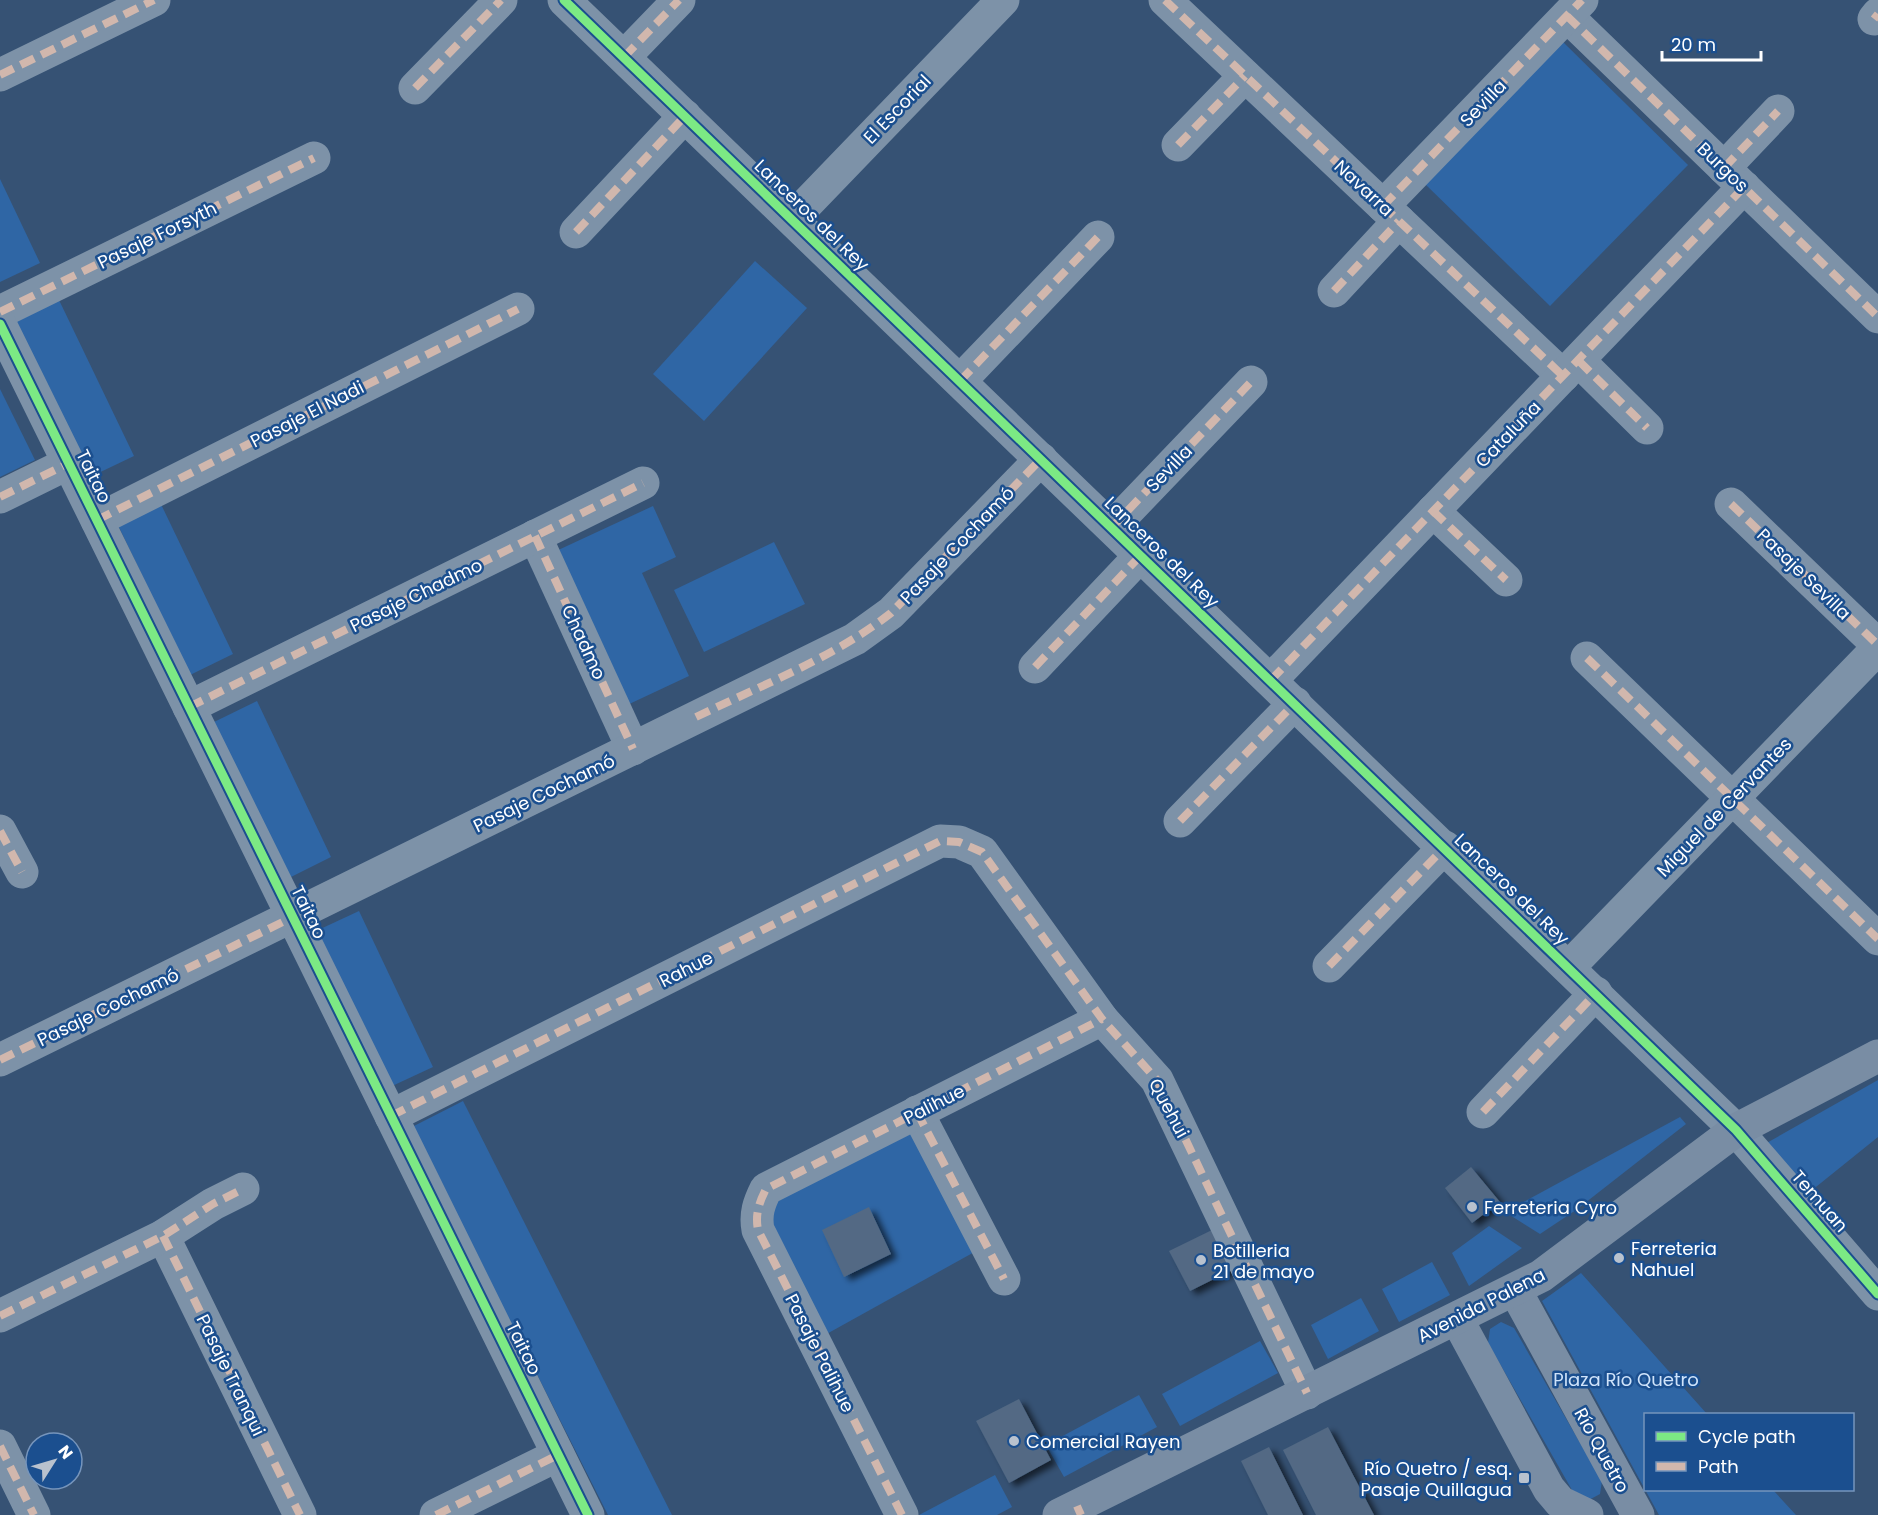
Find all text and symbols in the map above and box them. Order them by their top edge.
scale bar [1662,24,1761,62]
text: 20 m [1671,32,1716,57]
street label: El Escorial [858,69,936,149]
street label: Sevilla [1454,74,1512,132]
street label: Burgos [1692,136,1754,198]
street label: Lanceros del Rey [749,154,875,276]
street label: Navarra [1329,154,1399,222]
street label: Pasaje Forsyth [93,195,221,275]
street label: Pasaje El Nadi [246,375,368,453]
street label: Cataluña [1470,395,1546,473]
street label: Sevilla [1140,439,1198,497]
street label: Taitao [70,445,118,507]
street label: Pasaje Cochamó [894,481,1020,609]
street label: Lanceros del Rey [1099,491,1225,613]
street label: Pasaje Sevilla [1751,523,1857,625]
street label: Pasaje Chadmo [346,552,486,638]
street label: Chadmo [556,601,612,683]
street label: Miguel de Cervantes [1651,732,1797,882]
street label: Pasaje Cochamó [469,748,619,838]
street label: Lanceros del Rey [1449,828,1575,950]
street label: Taitao [285,881,333,943]
street label: Rahue [655,945,717,993]
street label: Pasaje Cochamó [33,962,183,1052]
street label: Quehui [1143,1074,1195,1142]
street label: Palihue [899,1078,969,1130]
street label: Temuan [1786,1165,1854,1237]
place label: Ferreteria Cyro [1484,1195,1617,1220]
marker: Ferreteria Cyro [1465,1200,1479,1214]
place label: Ferreteria Nahuel [1631,1236,1717,1282]
place label: Botilleria 21 de mayo [1213,1238,1314,1284]
marker: Ferreteria Nahuel [1612,1251,1626,1265]
marker: Botilleria 21 de mayo [1194,1253,1208,1267]
street label: Avenida Palena [1413,1262,1549,1348]
street label: Pasaje Palihue [779,1289,861,1417]
street label: Pasaje Tranqui [191,1310,271,1440]
street label: Taitao [500,1317,548,1379]
park label: Plaza Río Quetro [1553,1367,1699,1392]
street label: Río Quetro [1568,1403,1636,1497]
legend [1644,1413,1854,1491]
text: Cycle path [1698,1424,1796,1449]
place label: Comercial Rayen [1026,1429,1181,1454]
north arrow [24,1431,84,1491]
marker: Comercial Rayen [1007,1434,1021,1448]
text: N [53,1441,78,1464]
text: Path [1698,1454,1739,1479]
place label: Río Quetro / esq. Pasaje Quillagua [1360,1456,1512,1502]
marker: Río Quetro / esq. Pasaje Quillagua [1517,1471,1531,1485]

